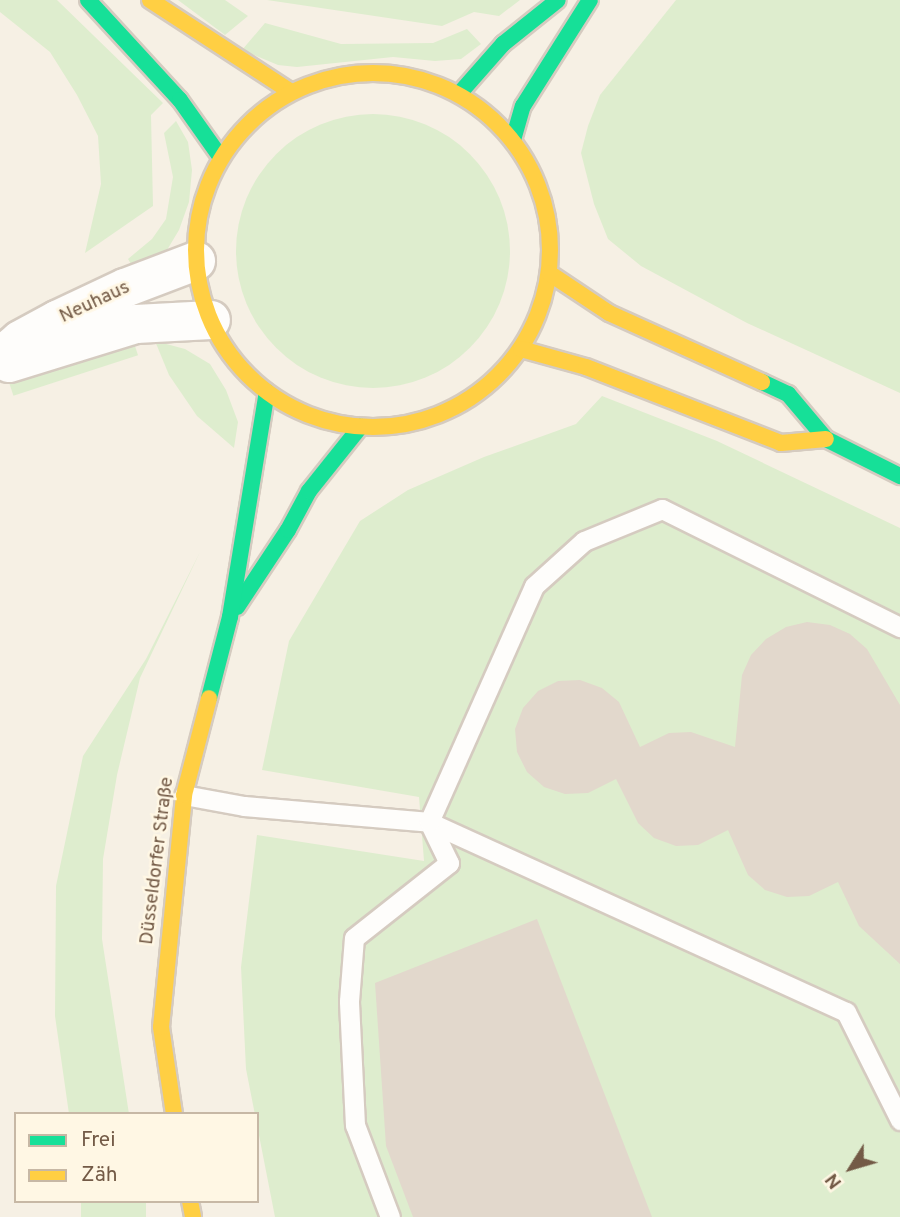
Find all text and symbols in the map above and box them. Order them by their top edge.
street label: Neuhaus [56,277,134,329]
street label: Düsseldorfer Straße [136,776,180,946]
legend [14,1112,259,1203]
text: Frei [81,1127,116,1154]
north arrow [816,1133,886,1203]
text: Zäh [81,1162,118,1189]
text: N [821,1168,848,1193]

